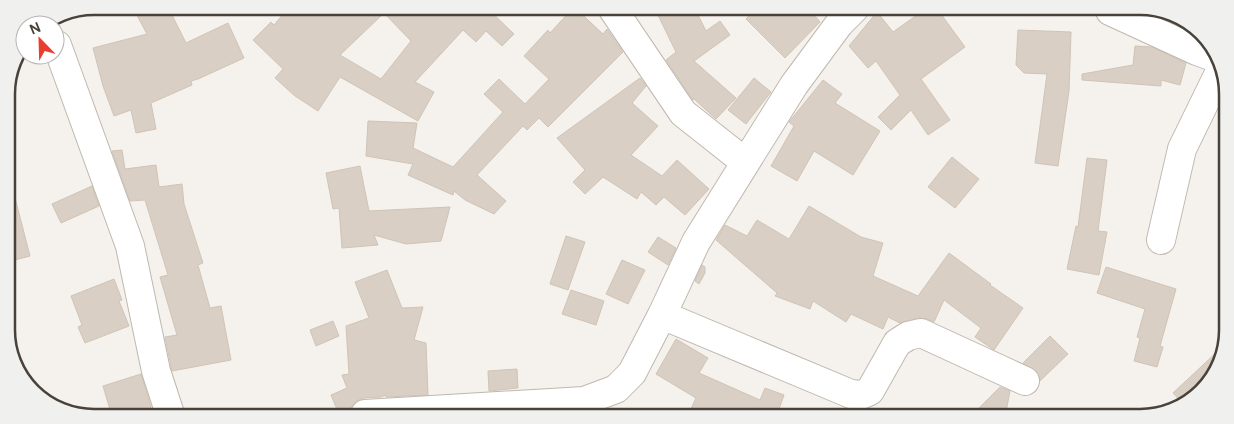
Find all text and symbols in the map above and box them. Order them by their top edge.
north arrow [15,15,65,65]
text: N [27,18,43,38]

